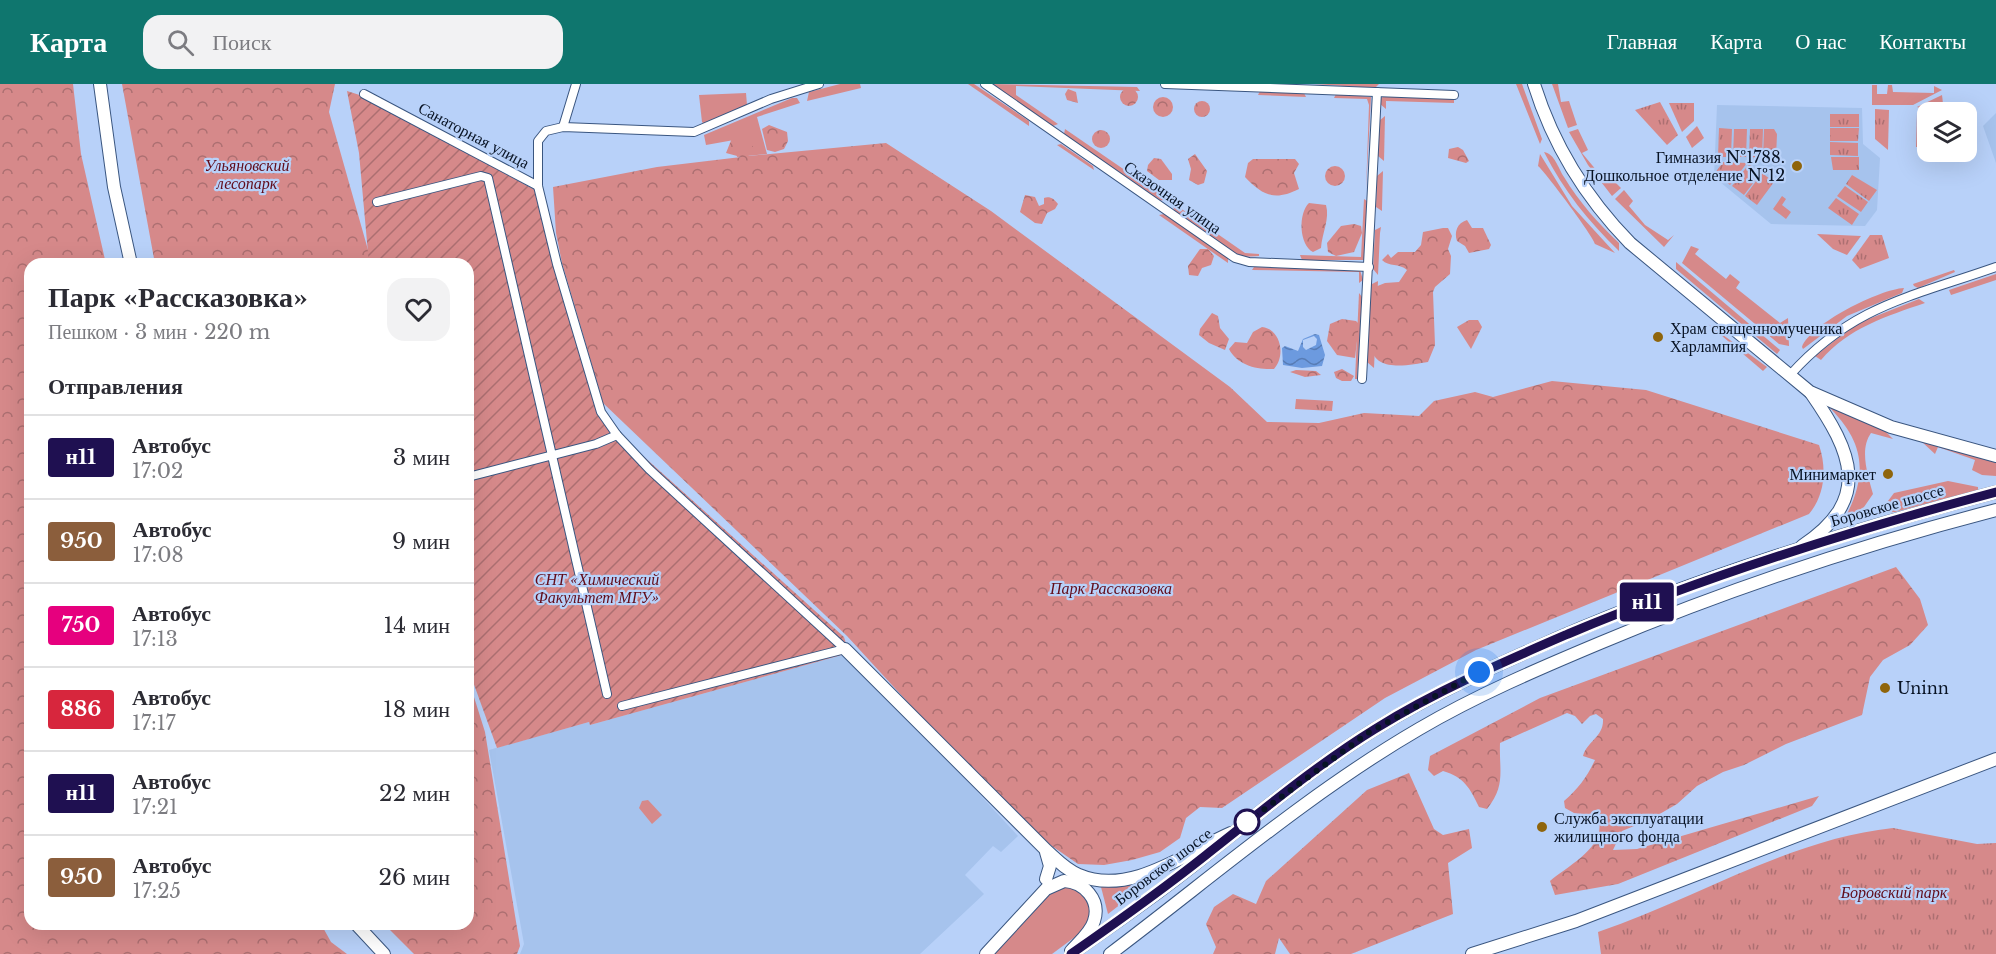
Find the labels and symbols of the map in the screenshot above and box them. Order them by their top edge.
street label: Санаторная улица [415,97,533,173]
place label: Гимназия №1788. Дошкольное отделение №12 [1584,147,1785,185]
park label: Ульяновский лесопарк [205,155,289,193]
street label: Сказочная улица [1120,156,1226,238]
marker: Гимназия №1788. Дошкольное отделение №12 [1790,159,1804,173]
place label: Храм священномученика Харлампия [1670,318,1842,356]
marker: Храм священномученика Харлампия [1651,330,1665,344]
place label: Минимаркет [1790,464,1876,484]
marker: Минимаркет [1881,467,1895,481]
street label: Боровское шоссе [1828,479,1946,531]
park label: СНТ «Химический Факультет МГУ» [535,569,659,607]
park label: Парк Рассказовка [1049,578,1172,598]
line badge: н11 [1612,582,1682,622]
your location [1464,657,1494,687]
place label: Uninn [1897,678,1949,698]
marker: Uninn [1878,681,1892,695]
place label: Служба эксплуатации жилищного фонда [1553,808,1704,846]
unlabelled marker [1234,809,1260,835]
marker: Служба эксплуатации жилищного фонда [1535,820,1549,834]
street label: Боровское шоссе [1110,823,1216,909]
park label: Боровский парк [1840,882,1948,902]

